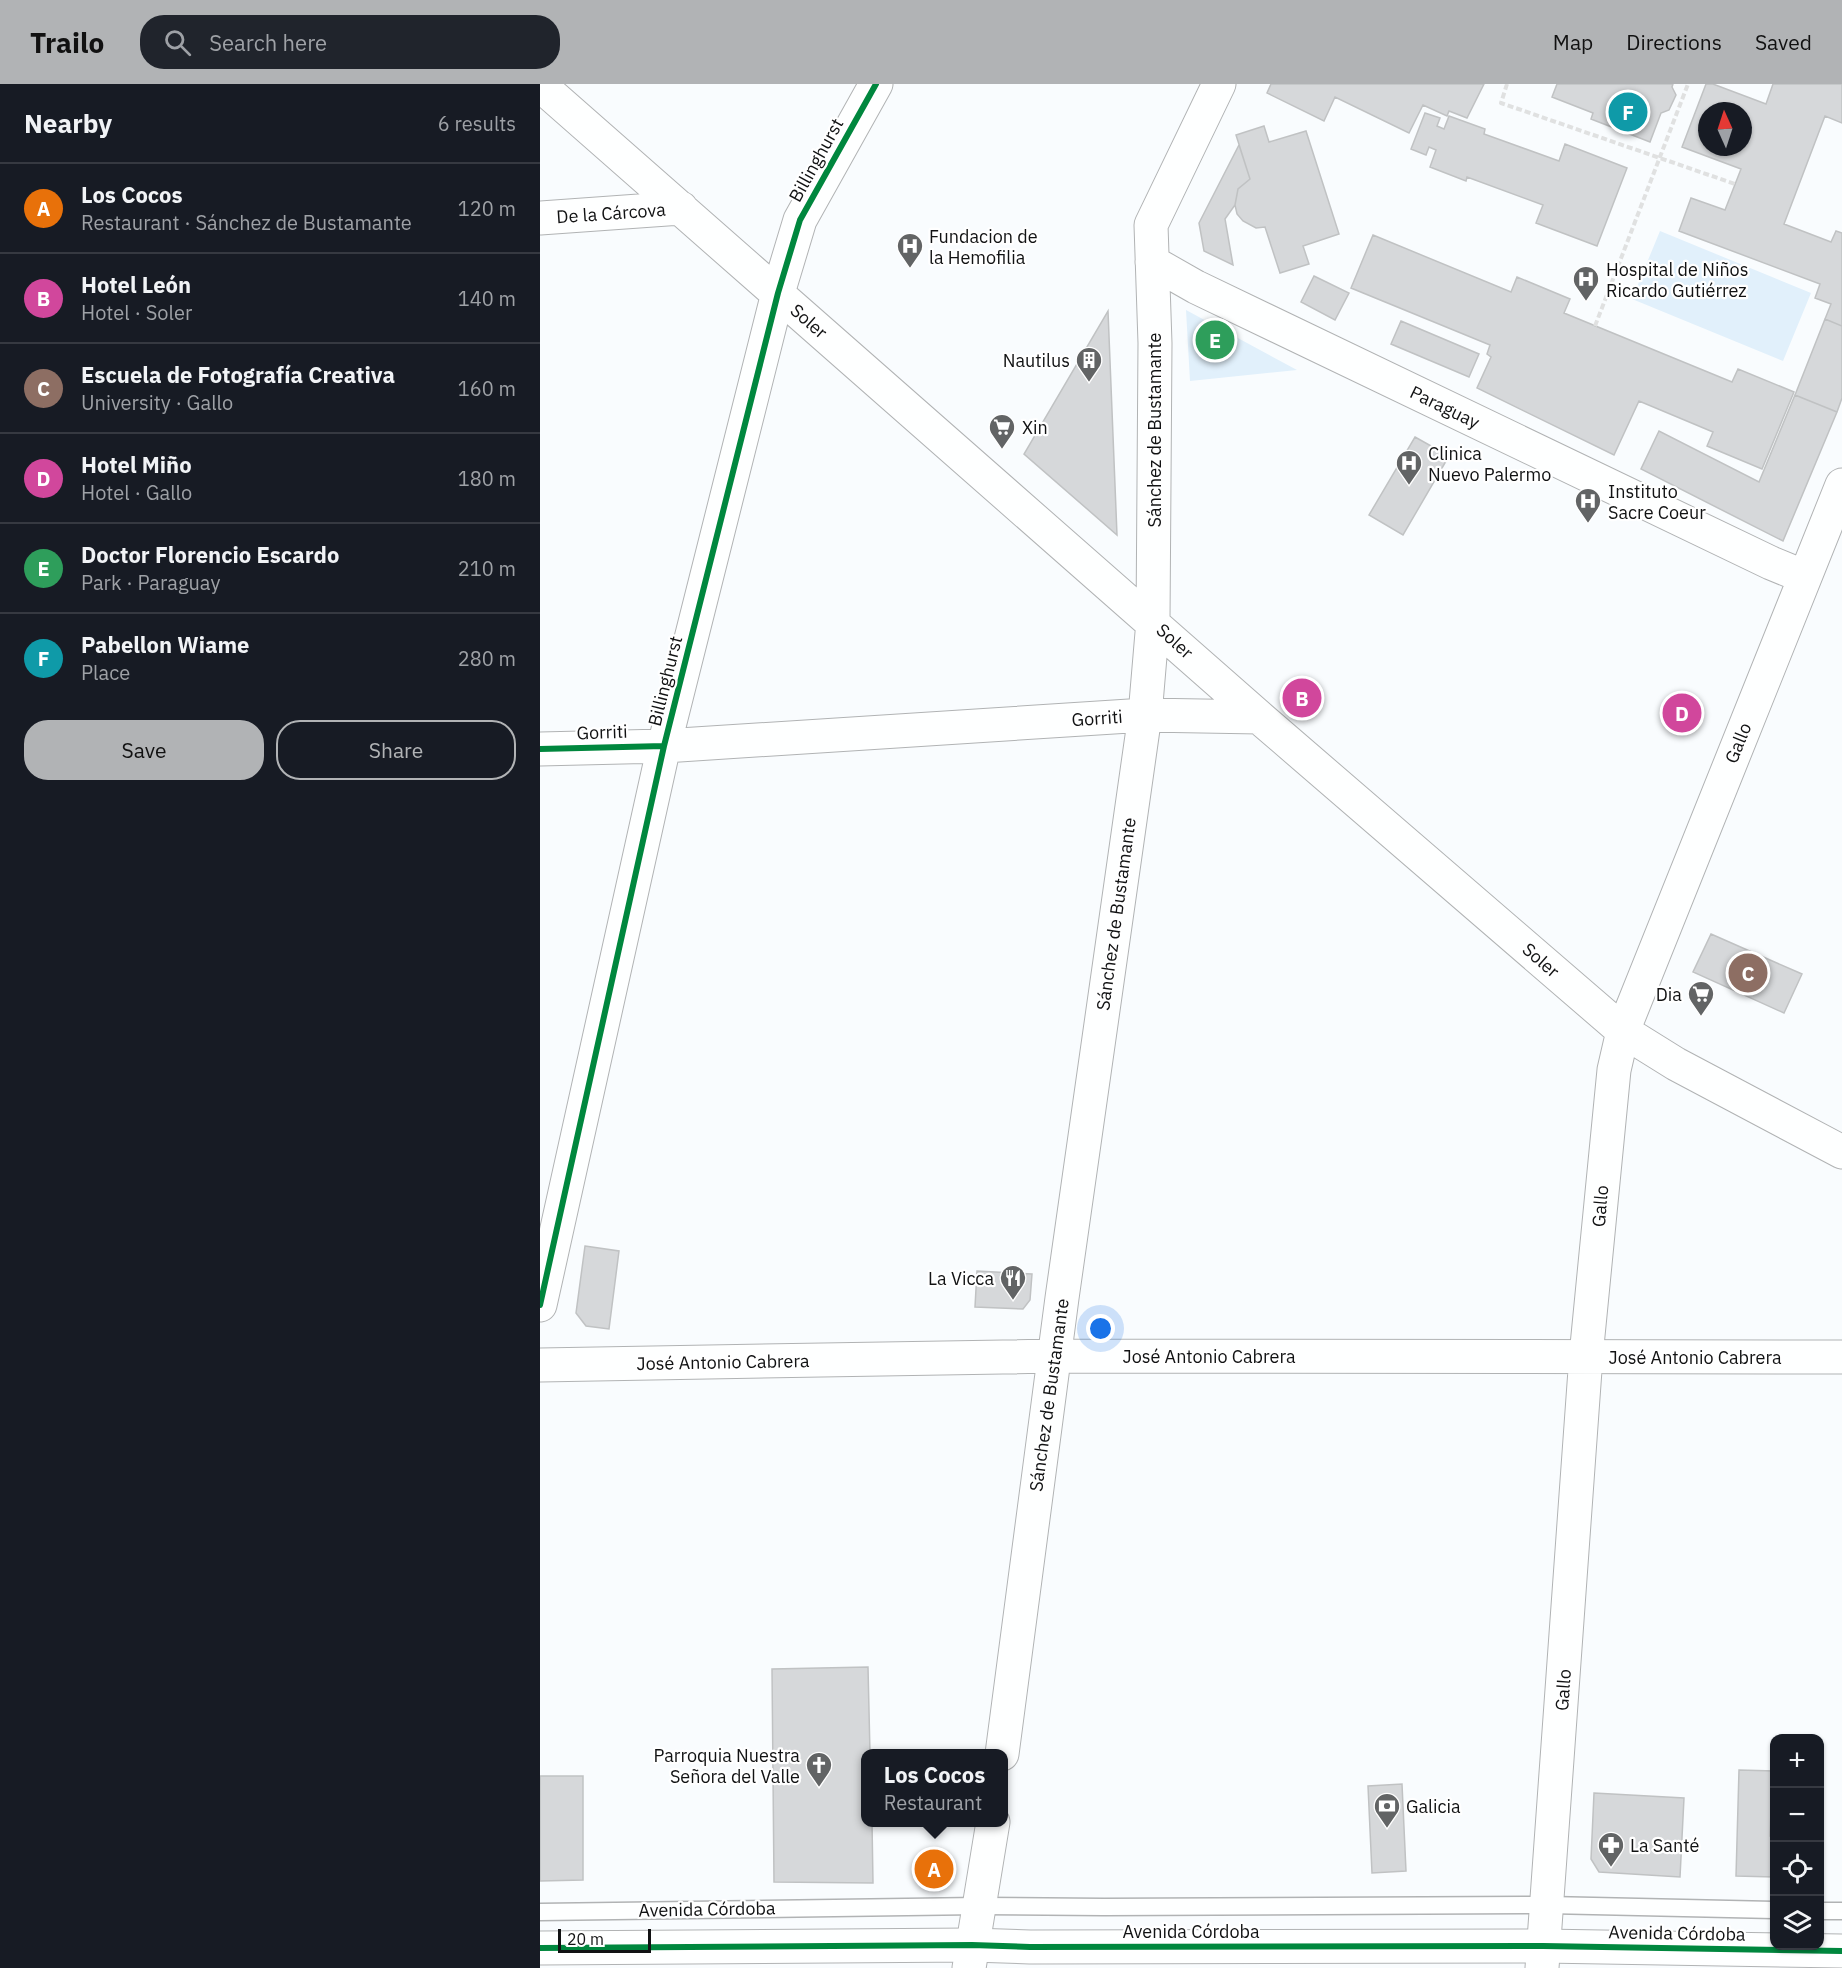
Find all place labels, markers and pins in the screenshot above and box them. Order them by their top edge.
pin: F [1608,90,1648,135]
place label: Fundacion de la Hemofilia [929,225,1038,269]
hospital icon: Fundacion de la Hemofilia [895,231,925,269]
place label: Hospital de Niños Ricardo Gutiérrez [1606,258,1748,302]
hospital icon: Hospital de Niños Ricardo Gutiérrez [1571,264,1601,302]
pin: E [1196,318,1234,362]
building icon: Nautilus [1074,345,1104,383]
place label: Nautilus [1003,349,1070,372]
supermarket icon: Xin [987,412,1017,450]
place label: Xin [1022,416,1048,439]
place label: Clinica Nuevo Palermo [1428,442,1551,486]
hospital icon: Clinica Nuevo Palermo [1394,448,1424,486]
place label: Instituto Sacre Coeur [1608,480,1706,524]
hospital icon: Instituto Sacre Coeur [1573,486,1603,524]
pin: B [1282,676,1322,720]
pin: D [1662,690,1702,736]
pin: C [1728,950,1768,996]
supermarket icon: Dia [1686,979,1716,1017]
place label: Dia [1656,983,1682,1006]
restaurant icon: La Vicca [998,1263,1028,1301]
place label: La Vicca [928,1267,994,1290]
place label: Parroquia Nuestra Señora del Valle [653,1744,800,1788]
church icon: Parroquia Nuestra Señora del Valle [804,1750,834,1788]
bank icon: Galicia [1372,1791,1402,1829]
place label: Galicia [1406,1795,1461,1818]
pharmacy icon: La Santé [1596,1830,1626,1868]
place label: La Santé [1630,1834,1699,1857]
pin: A [914,1846,954,1892]

